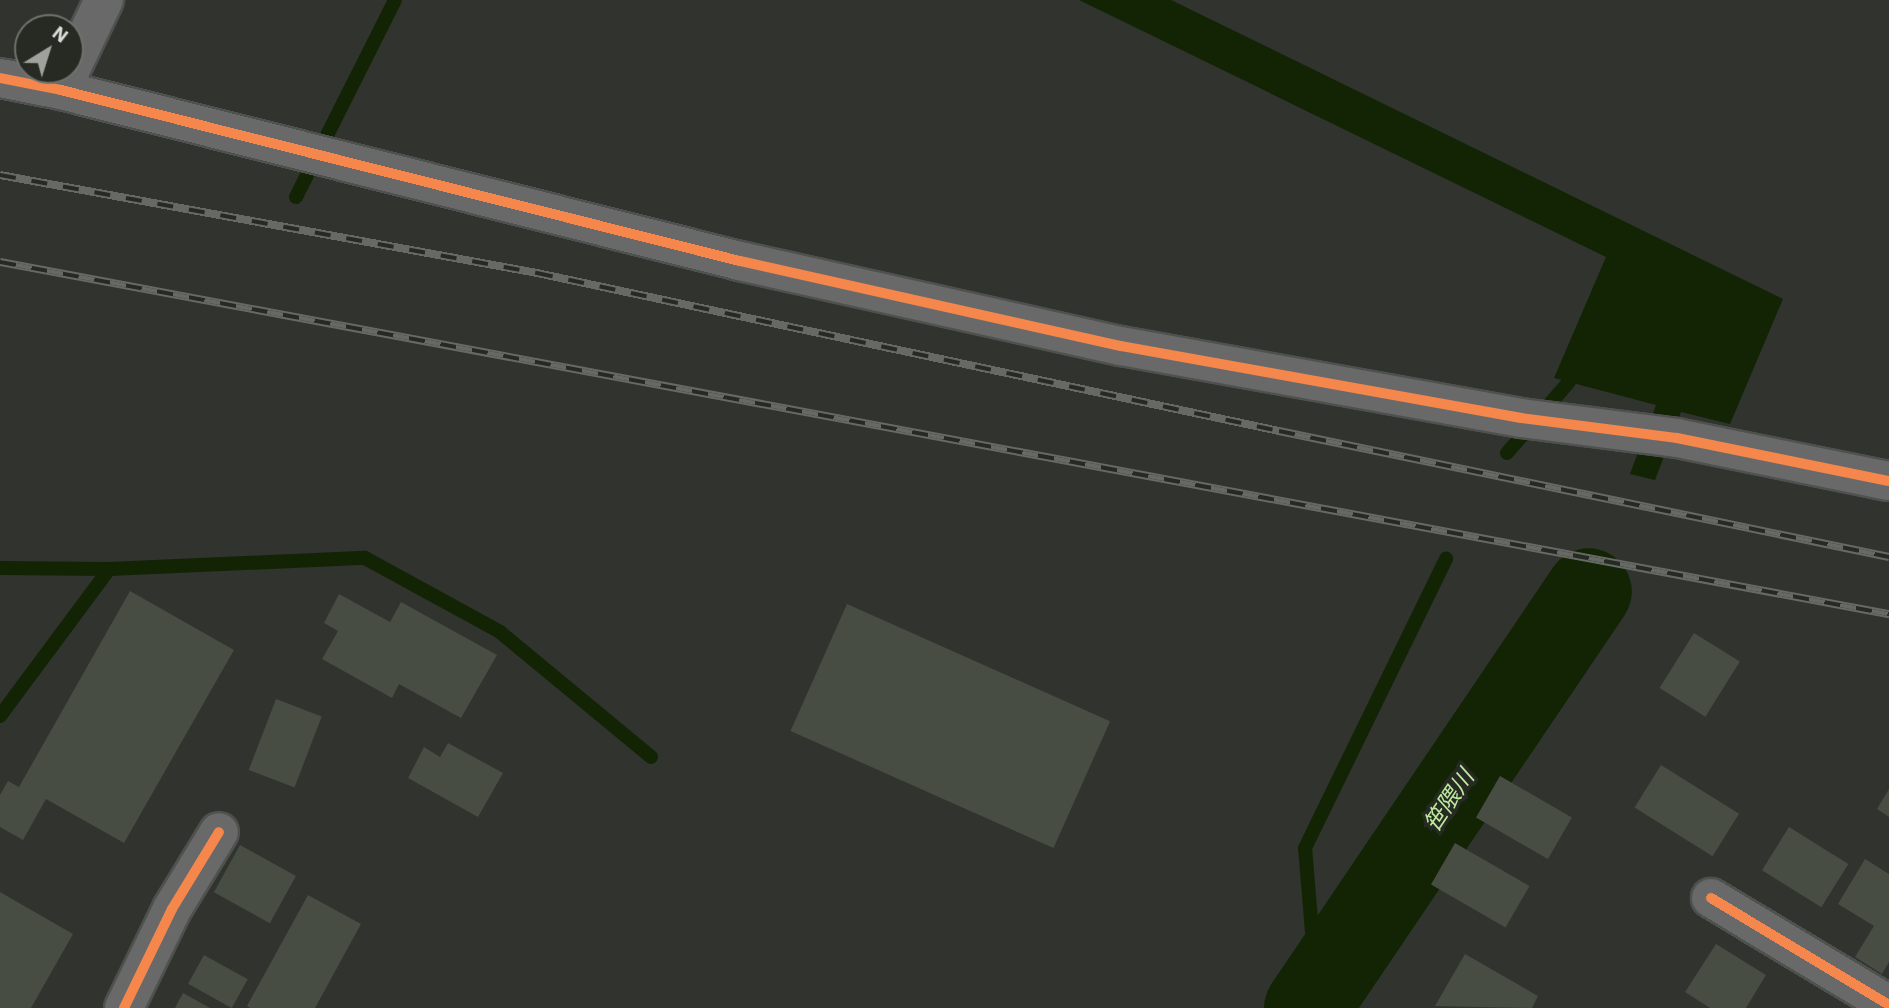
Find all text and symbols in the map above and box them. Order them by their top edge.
north arrow [14,14,84,84]
text: N [48,20,74,48]
water label: 笹隈川 [1417,764,1479,836]

